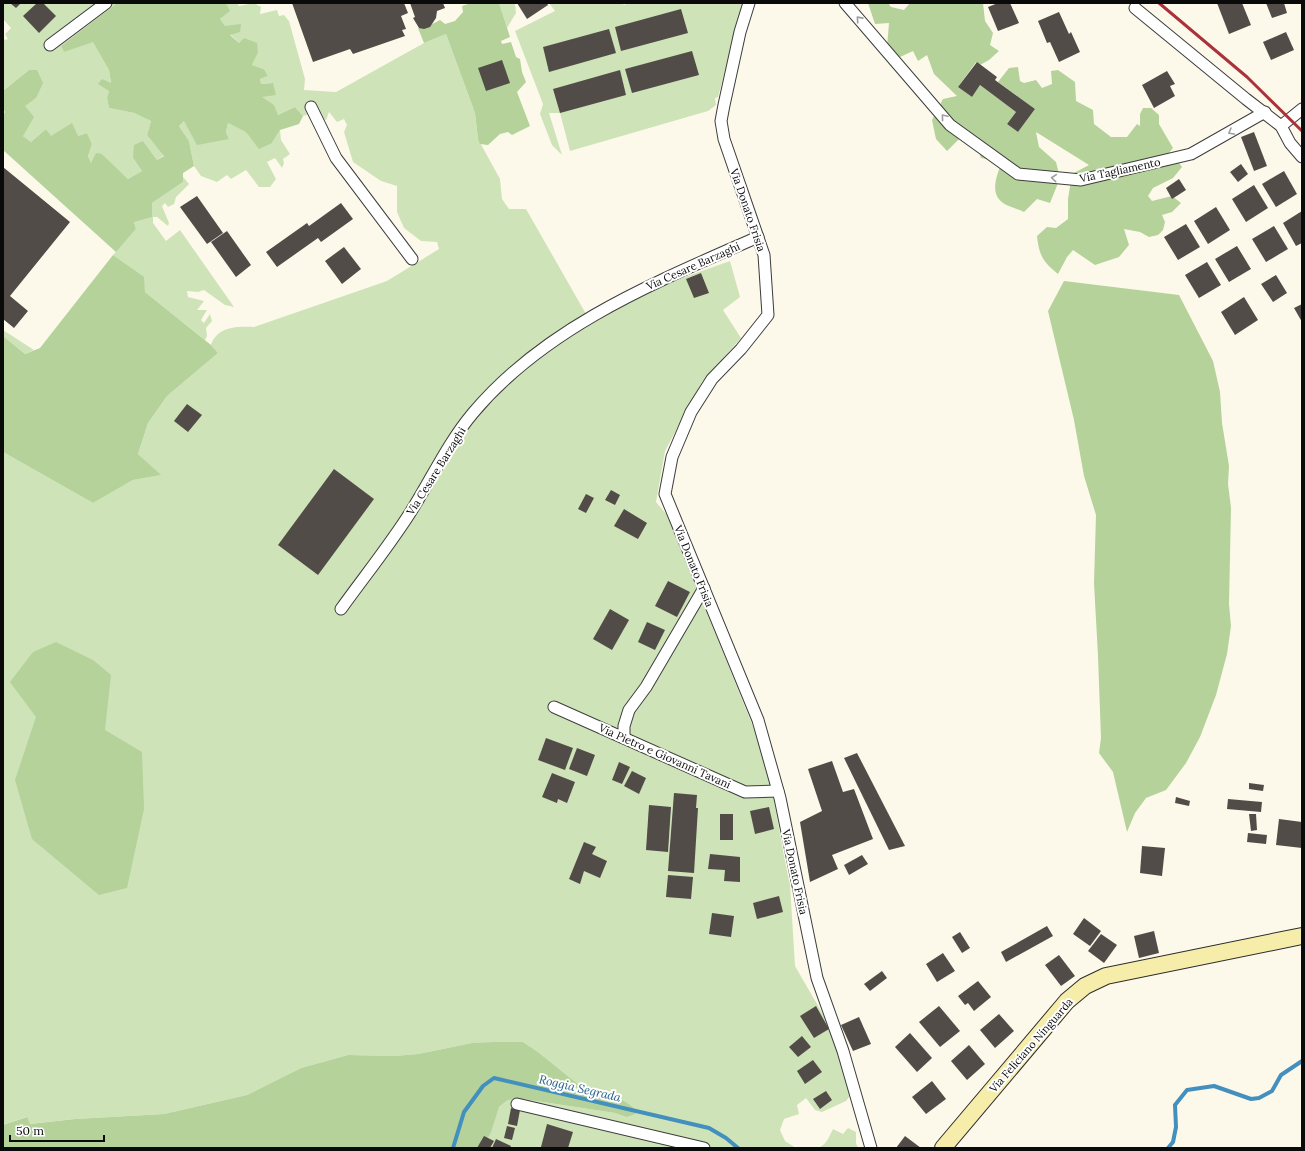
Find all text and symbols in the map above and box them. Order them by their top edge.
one-way arrow [856,16,864,24]
one-way arrow [941,115,948,122]
one-way arrow [1228,127,1235,134]
street label: Via Tagliamento [1077,155,1162,186]
street label: Via Donato Frisia [727,166,769,254]
one-way arrow [1051,173,1057,182]
street label: Via Cesare Barzaghi [643,239,742,293]
street label: Via Cesare Barzaghi [403,424,469,518]
street label: Via Donato Frisia [671,522,717,609]
street label: Via Pietro e Giovanni Tavani [596,720,733,791]
street label: Via Donato Frisia [779,827,811,916]
street label: Via Feliciano Ninguarda [985,995,1076,1096]
water label: Roggia Segrada [538,1071,623,1105]
scale bar [10,1117,104,1143]
text: 50 m [16,1123,44,1138]

